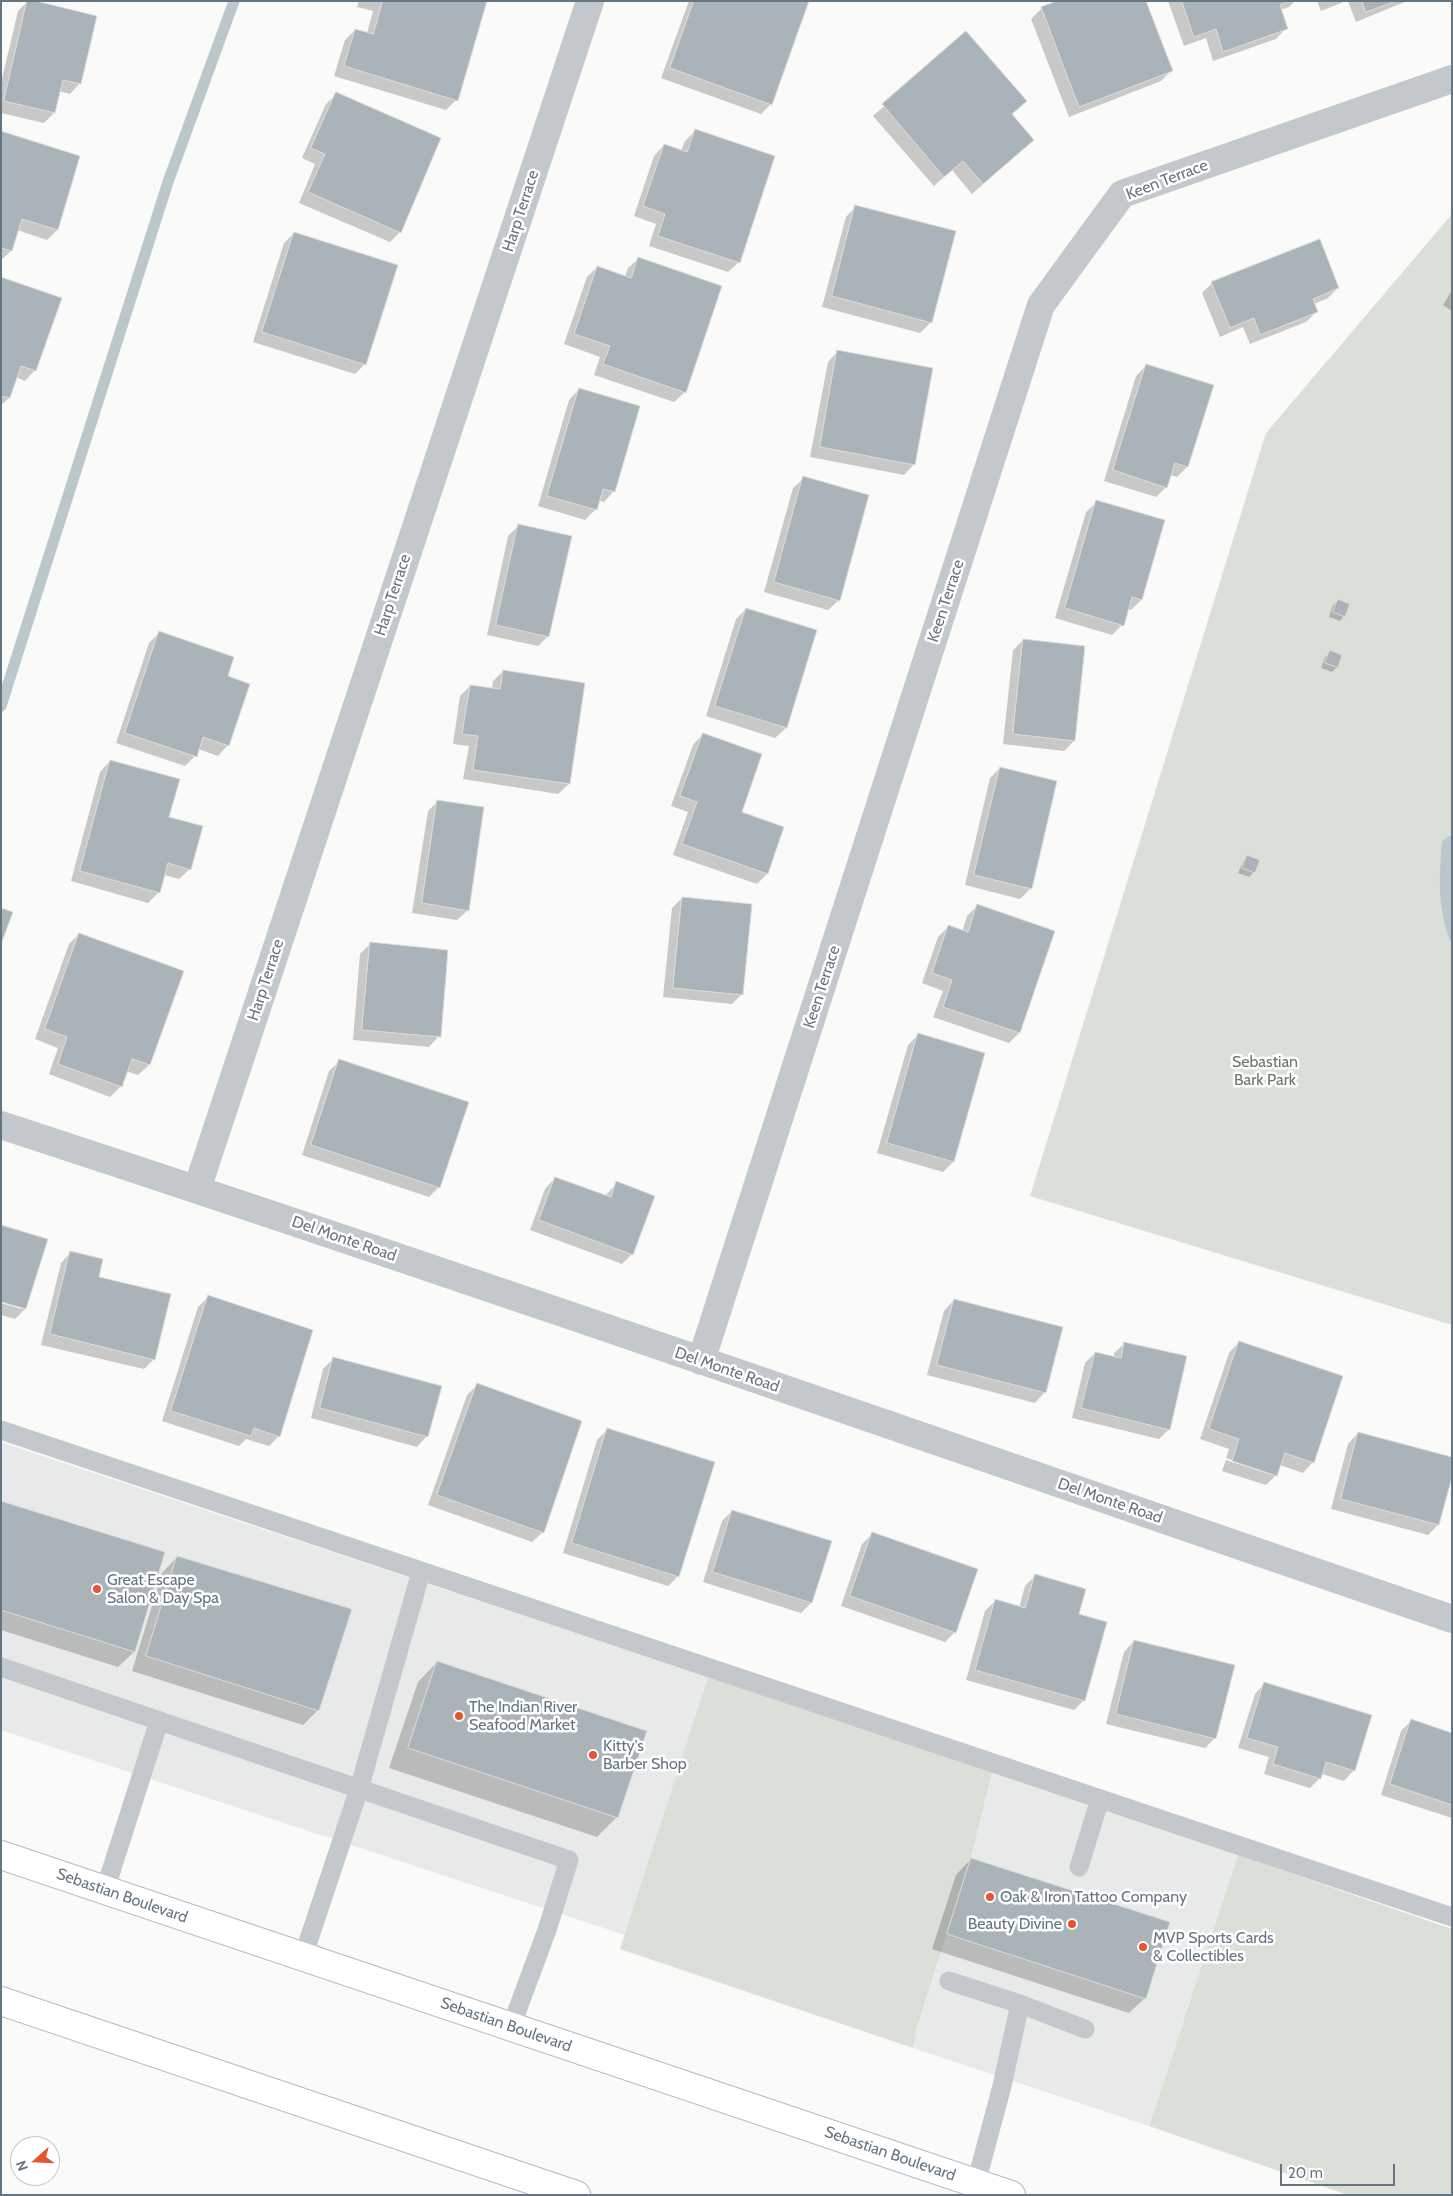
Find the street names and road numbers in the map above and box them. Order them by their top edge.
street label: Keen Terrace [1123,156,1211,204]
street label: Harp Terrace [499,168,543,254]
street label: Harp Terrace [371,552,415,638]
street label: Keen Terrace [924,557,968,645]
street label: Harp Terrace [244,937,288,1023]
street label: Keen Terrace [800,943,844,1031]
street label: Del Monte Road [289,1212,399,1266]
street label: Del Monte Road [672,1343,782,1397]
street label: Del Monte Road [1055,1474,1165,1528]
street label: Sebastian Boulevard [54,1865,190,1927]
street label: Sebastian Boulevard [438,1994,574,2056]
street label: Sebastian Boulevard [822,2123,958,2185]

